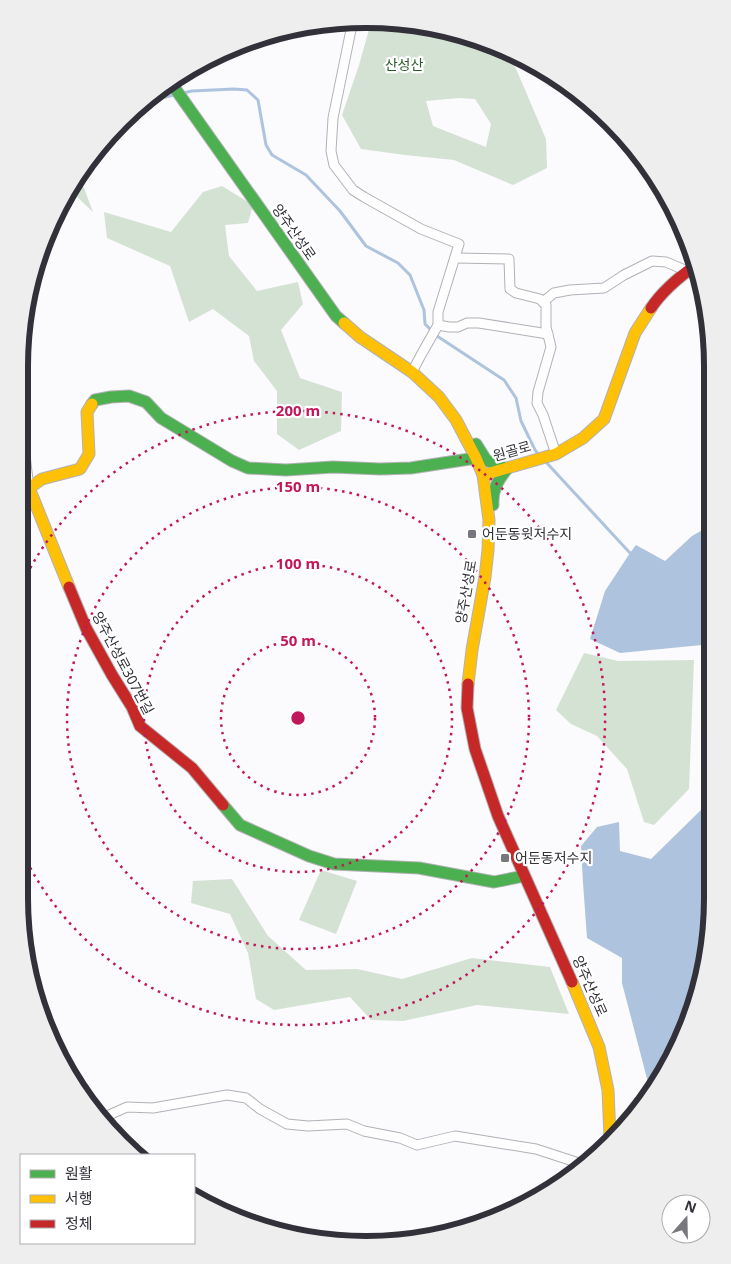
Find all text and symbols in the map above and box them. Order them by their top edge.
park label: 산성산 [385,55,423,74]
street label: 양주산성로 [268,200,321,264]
text: 200 m [276,400,320,420]
street label: 원골로 [491,436,533,465]
text: 150 m [276,476,320,496]
place label: 어둔동윗저수지 [482,524,572,543]
marker: 어둔동윗저수지 [466,528,478,540]
text: 100 m [276,553,320,573]
street label: 양주산성로 [451,558,480,625]
street label: 양주산성로307번길 [88,608,159,718]
text: 50 m [280,630,316,650]
centre of rings [289,709,307,727]
place label: 어둔동저수지 [515,848,592,867]
marker: 어둔동저수지 [499,852,511,864]
street label: 양주산성로 [569,953,612,1019]
legend [20,1154,195,1244]
text: 원활 [65,1163,93,1183]
text: 서행 [65,1188,93,1208]
north arrow [661,1194,711,1244]
text: N [682,1195,699,1217]
text: 정체 [65,1213,93,1233]

